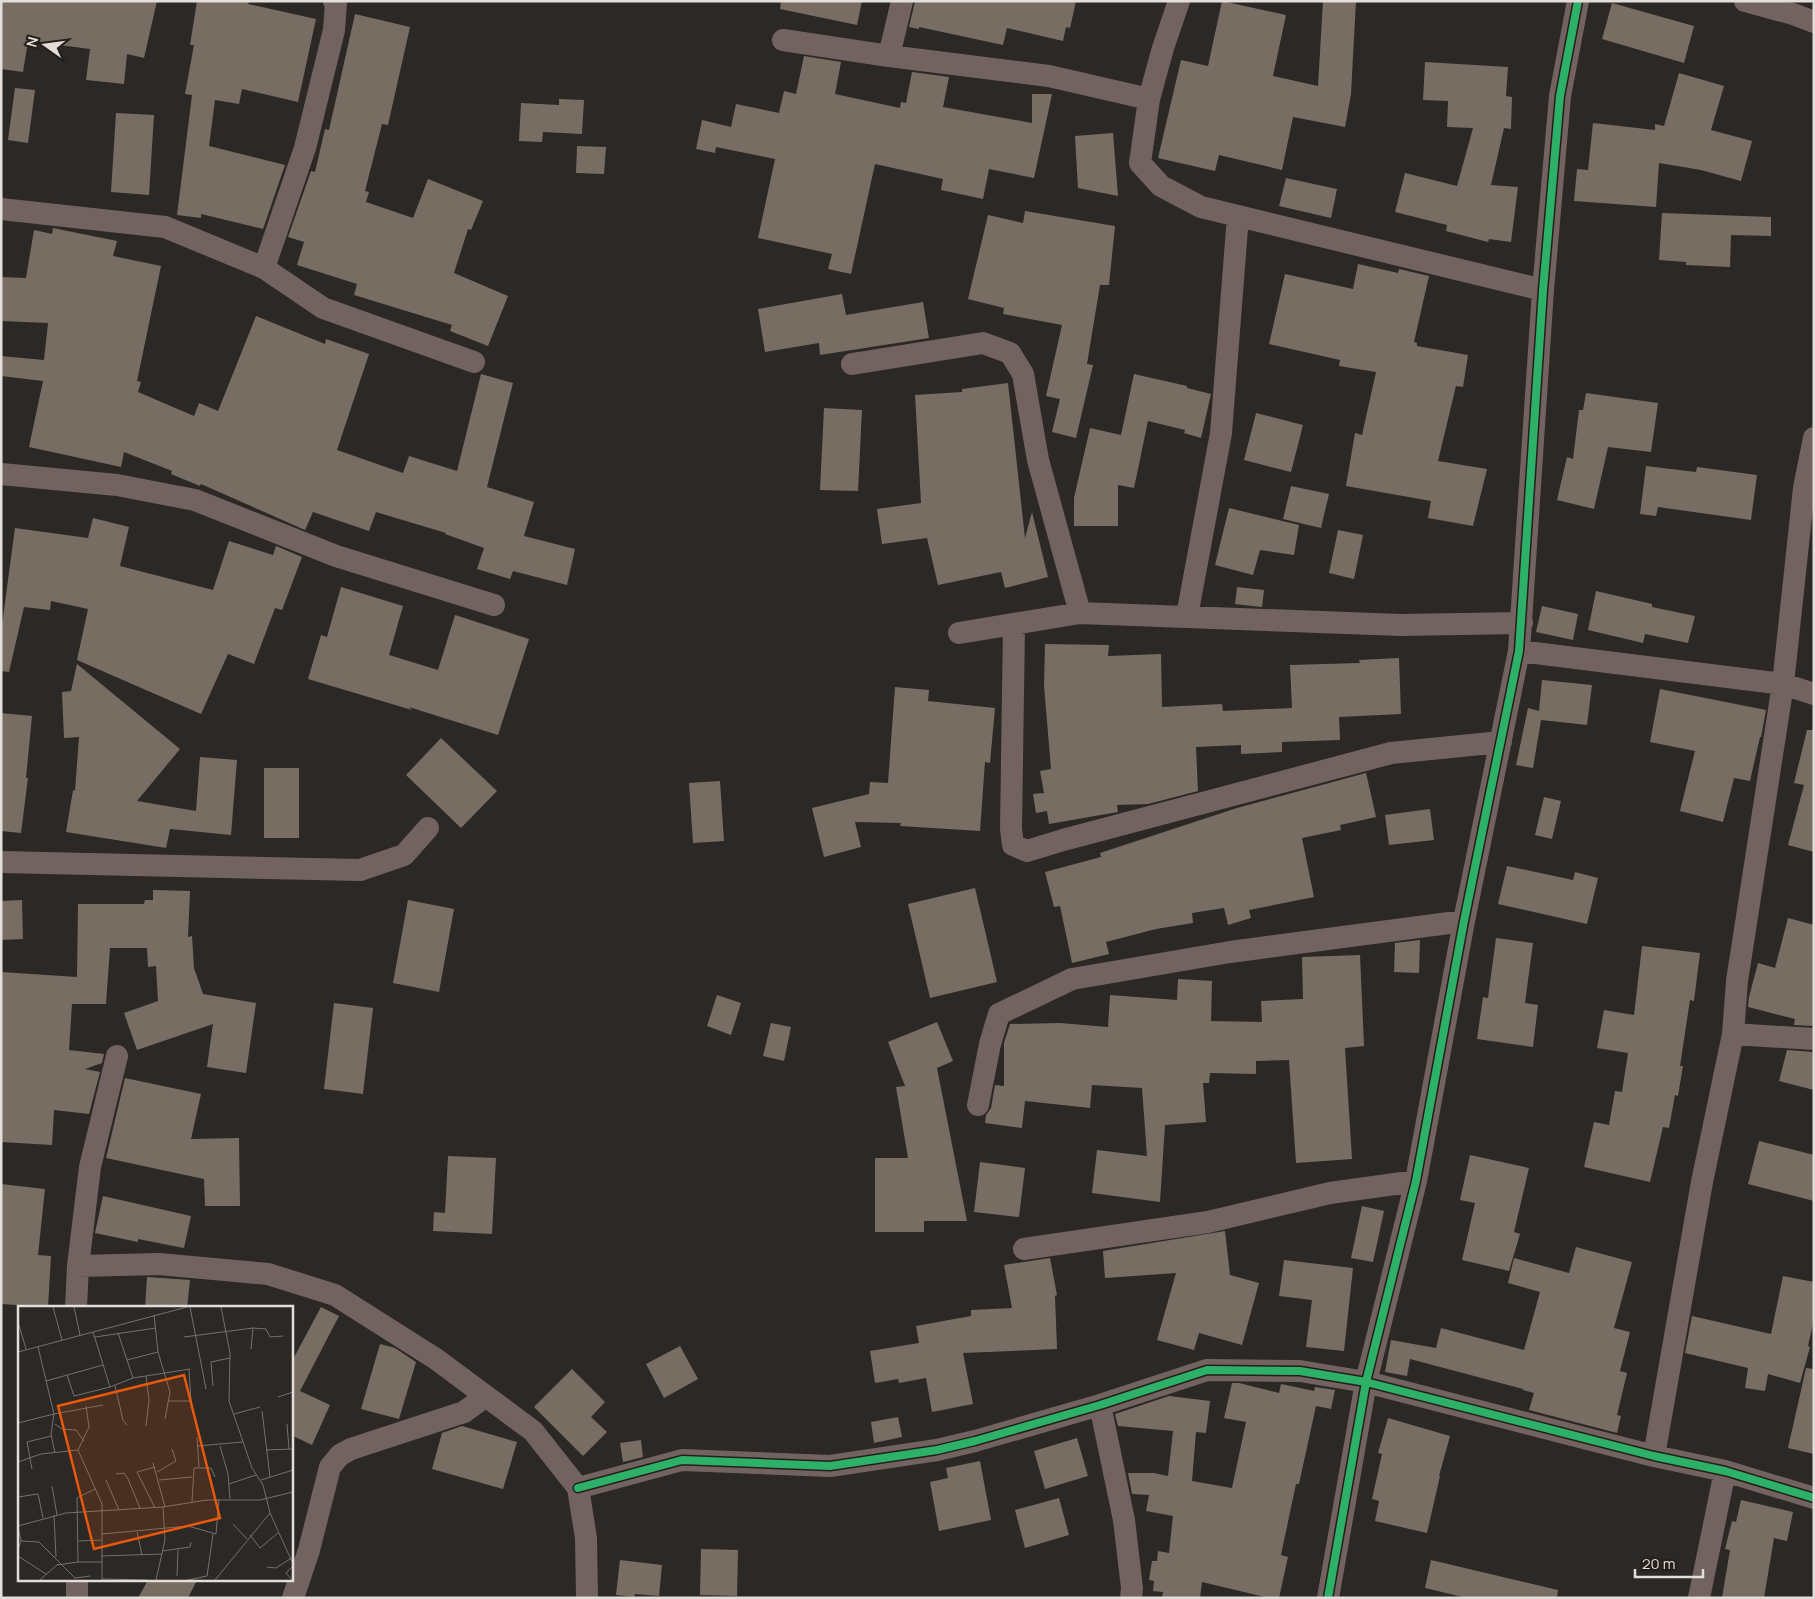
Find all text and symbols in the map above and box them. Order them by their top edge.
north arrow [20,20,70,70]
text: N [21,35,42,49]
inset map [18,1306,292,1582]
scale bar [1635,1546,1702,1578]
text: 20 m [1642,1553,1675,1574]

